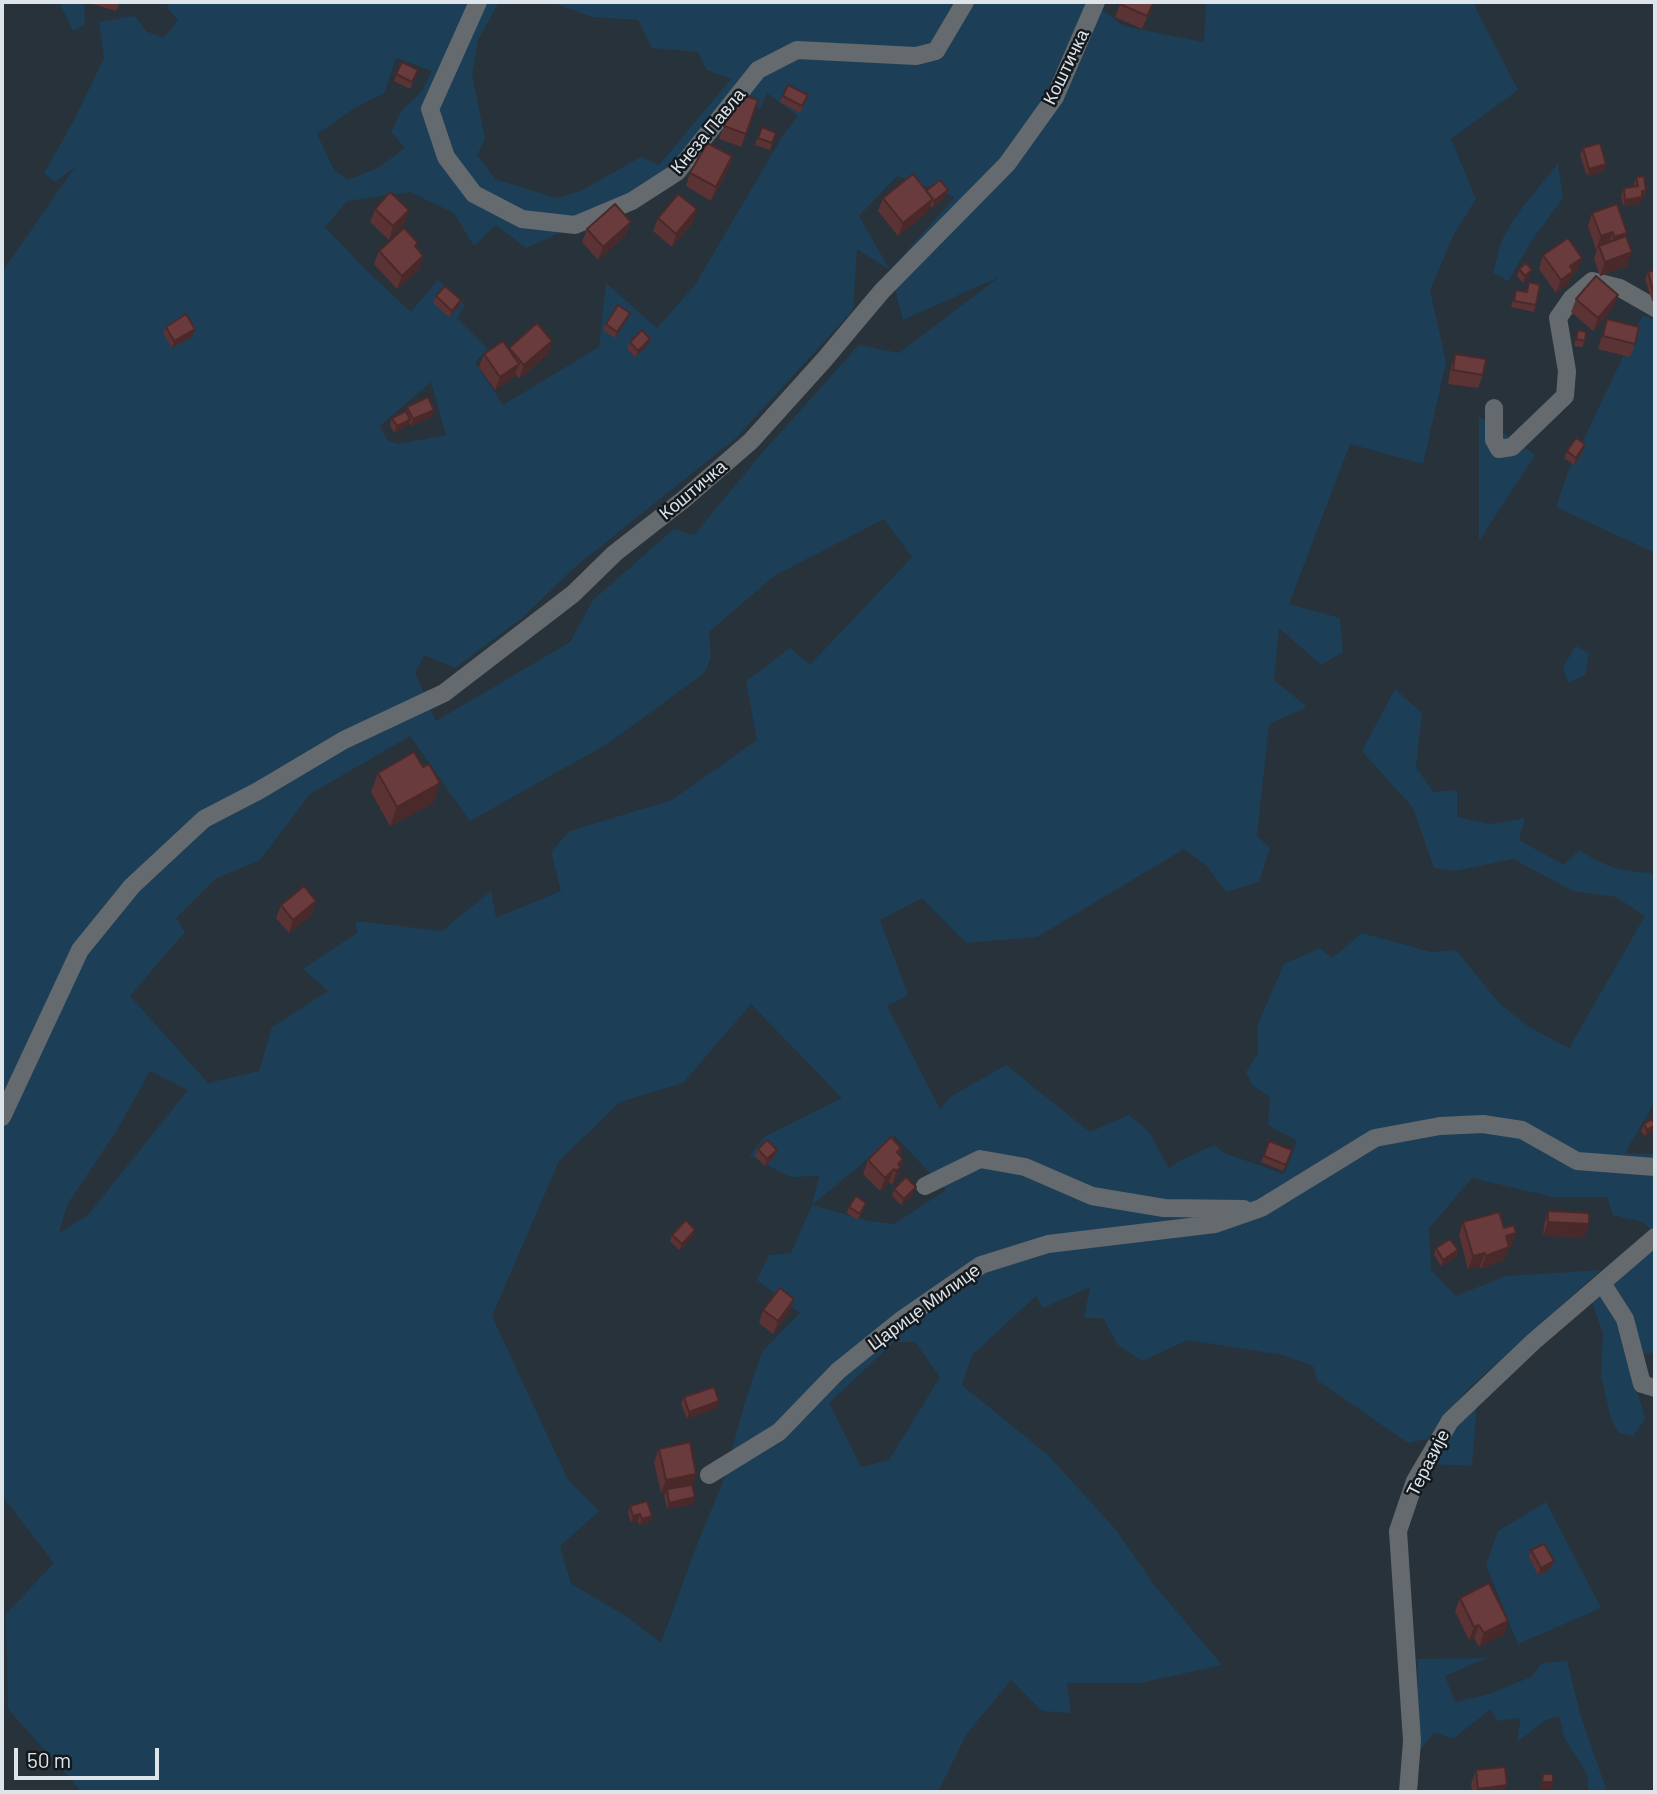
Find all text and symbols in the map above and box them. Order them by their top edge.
street label: Коштичка [1039,26,1093,108]
street label: Кнеза Павла [666,84,750,178]
street label: Коштичка [655,456,731,524]
street label: Царице Милице [864,1259,984,1355]
street label: Теразије [1402,1426,1454,1500]
scale bar [18,1734,163,1778]
text: 50 m [27,1747,71,1772]

